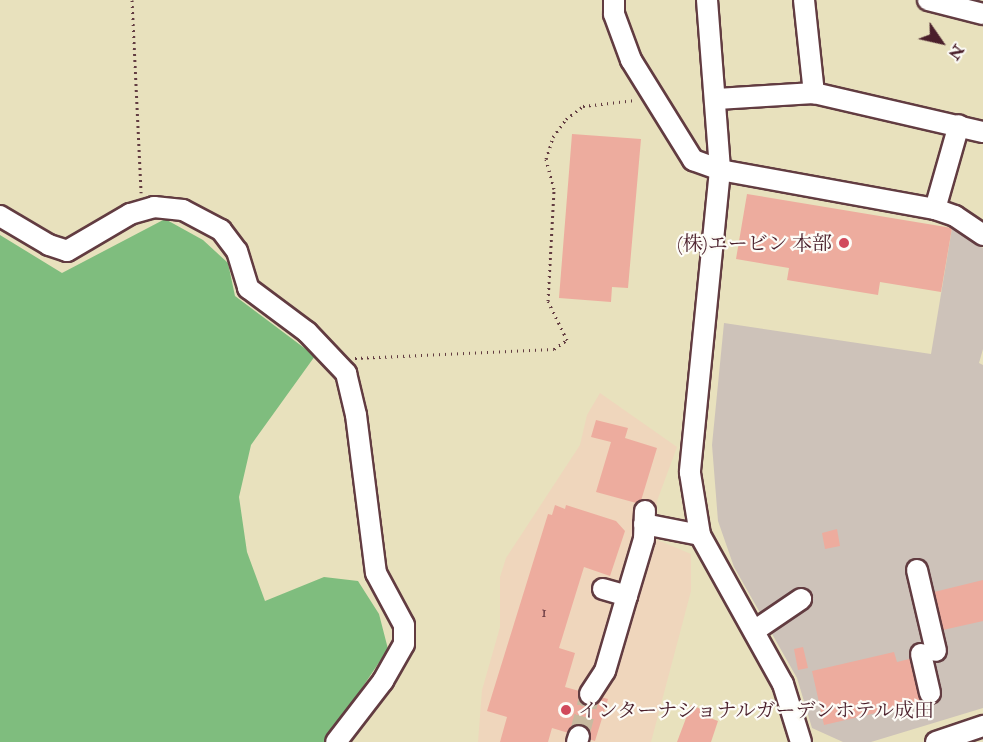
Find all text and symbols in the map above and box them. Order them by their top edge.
north arrow [911,12,971,72]
text: N [944,41,968,64]
place label: (株)エービン 本部 [677,231,832,255]
marker: (株)エービン 本部 [837,236,851,250]
house number: 1 [541,602,547,622]
place label: インターナショナルガーデンホテル成田 [578,698,938,722]
marker: インターナショナルガーデンホテル成田 [559,703,573,717]

